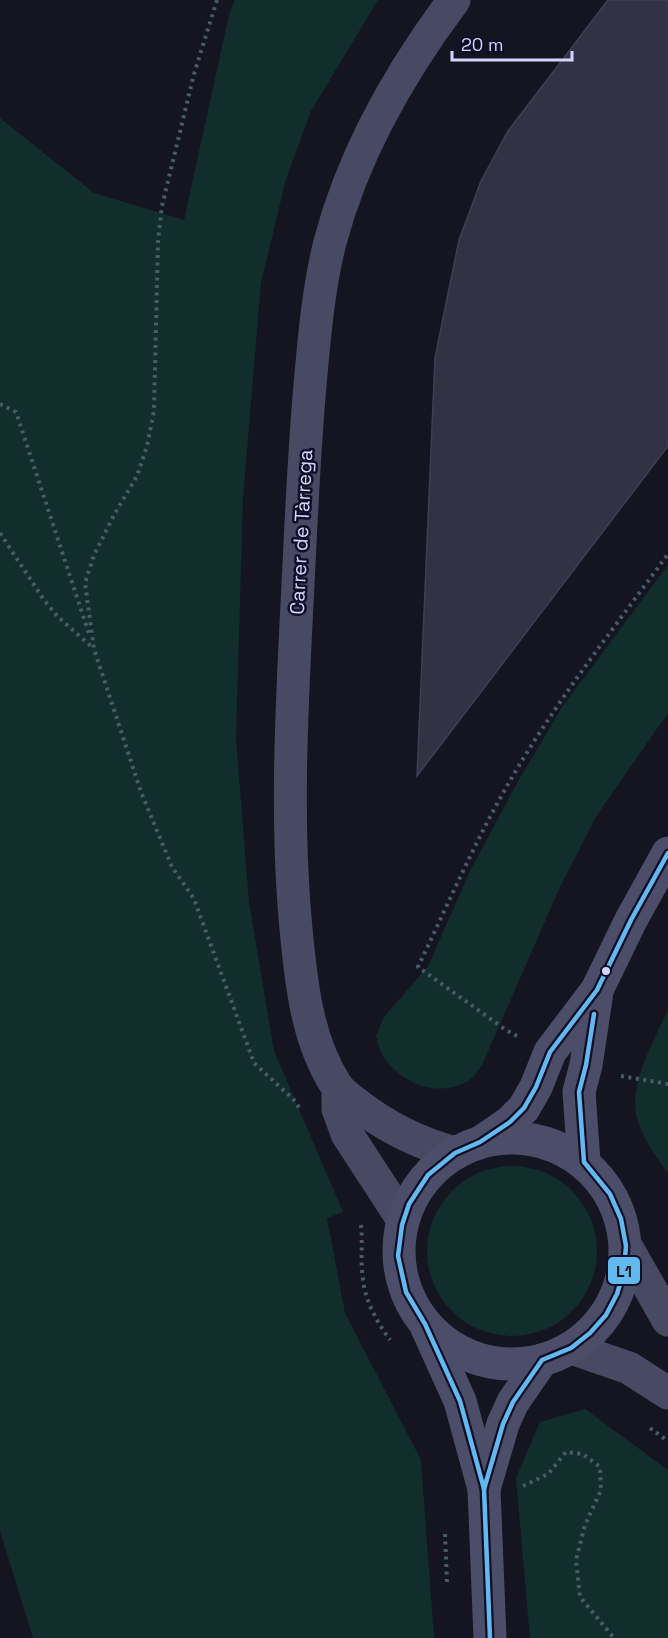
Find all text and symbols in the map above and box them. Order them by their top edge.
scale bar [452,24,572,62]
text: 20 m [461,33,504,56]
street label: Carrer de Tàrrega [284,449,318,615]
unlabelled marker [600,965,612,977]
line badge: L1 [607,1256,641,1285]
text: L1 [616,1261,632,1282]

